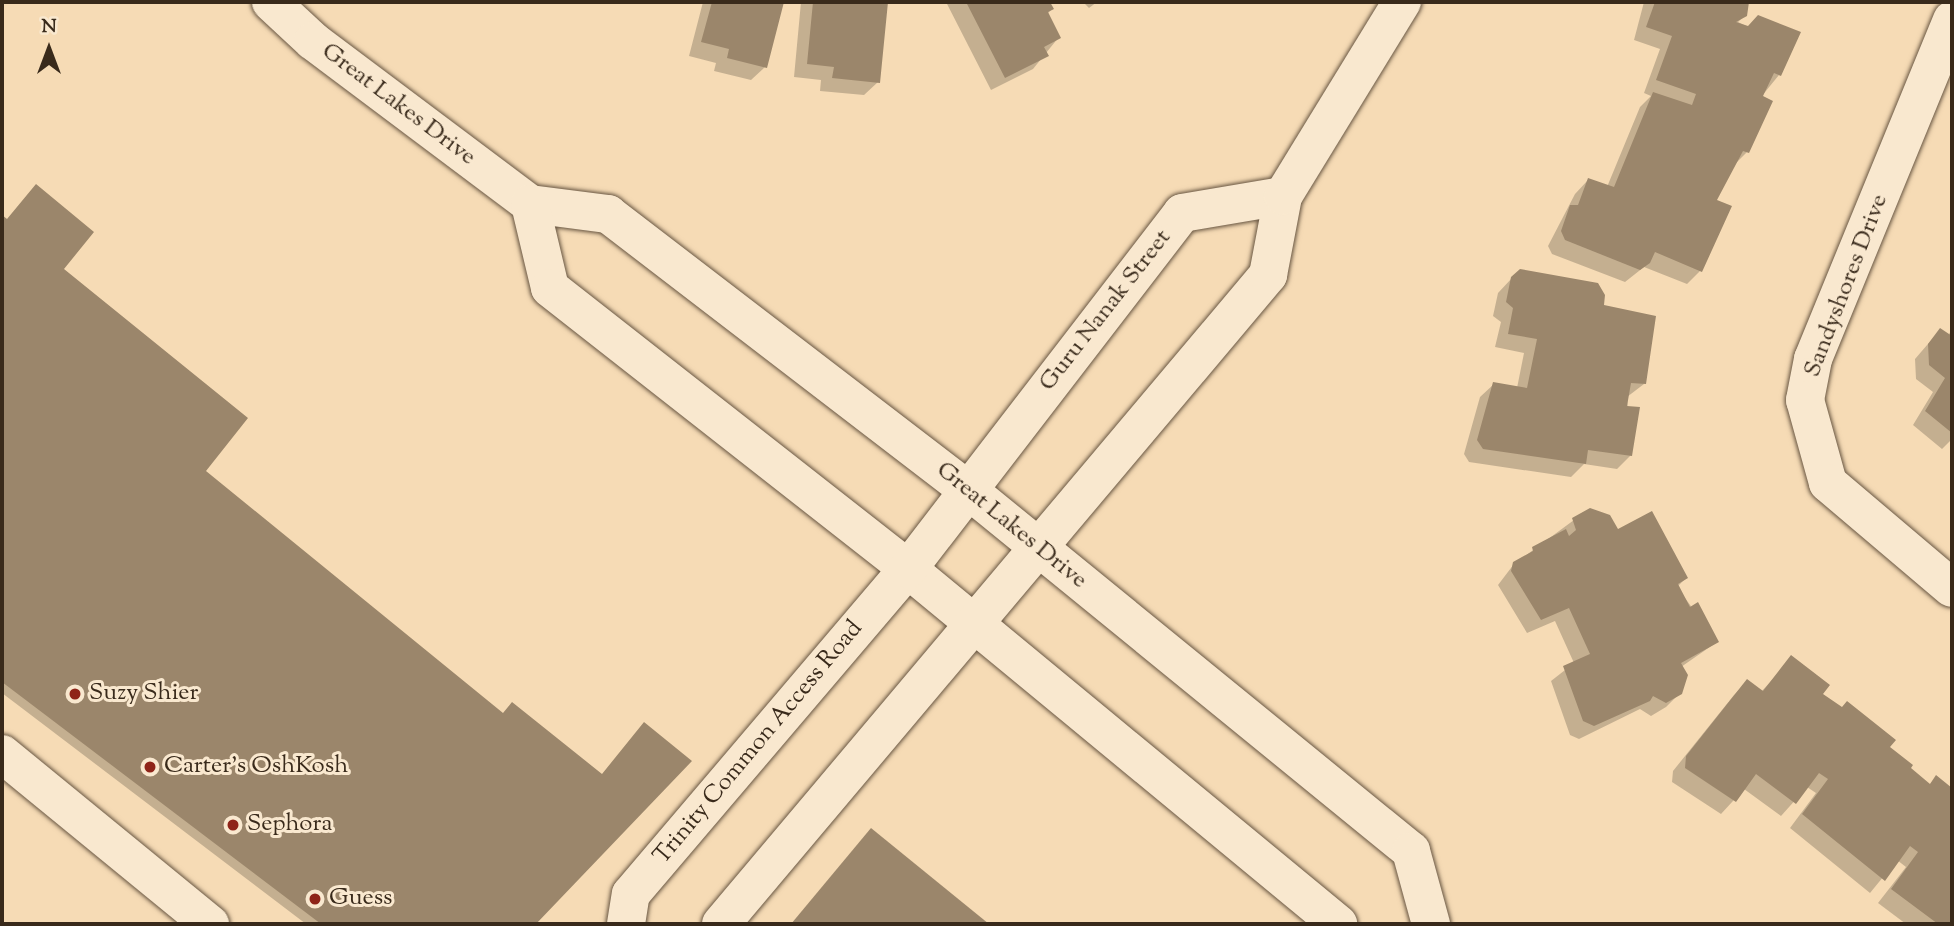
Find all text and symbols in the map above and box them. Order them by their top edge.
north arrow [14,14,84,84]
text: N [41,14,57,41]
street label: Great Lakes Drive [315,38,481,172]
street label: Sandyshores Drive [1799,191,1895,381]
street label: Guru Nanak Street [1034,225,1178,397]
street label: Great Lakes Drive [930,456,1092,596]
street label: Trinity Common Access Road [648,615,870,871]
place label: Suzy Shier [89,680,199,708]
marker: Suzy Shier [67,686,83,702]
place label: Carter's OshKosh [164,753,348,781]
marker: Carter's OshKosh [142,759,158,775]
place label: Sephora [247,811,332,839]
marker: Sephora [225,817,241,833]
place label: Guess [329,885,393,913]
marker: Guess [307,891,323,907]

